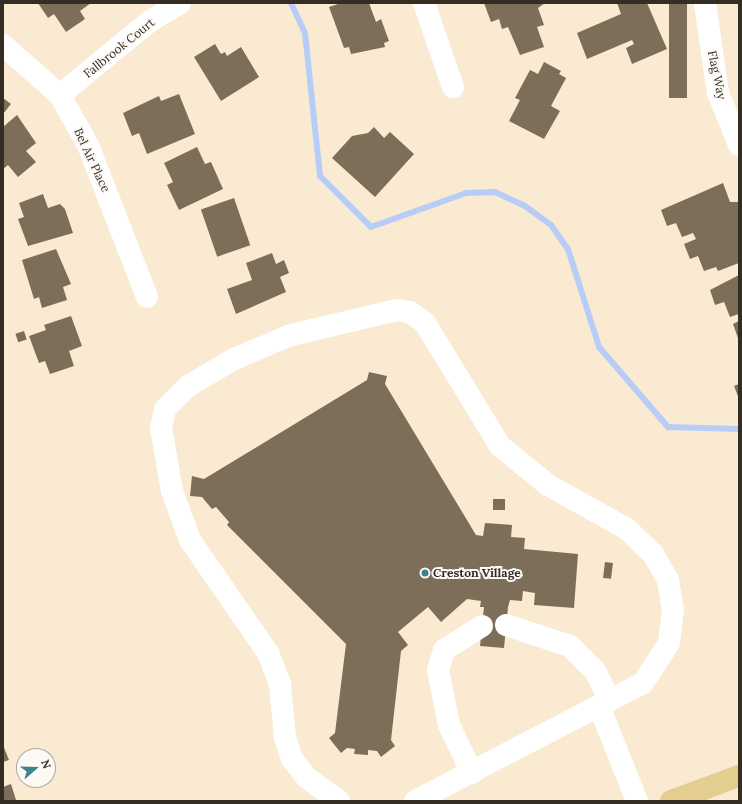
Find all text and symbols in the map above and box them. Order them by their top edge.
street label: Fallbrook Court [81,15,157,81]
street label: Flag Way [705,49,729,101]
street label: Bel Air Place [71,126,113,194]
place label: Creston Village [433,566,521,580]
marker: Creston Village [420,568,430,578]
north arrow [16,748,56,788]
text: N [38,758,54,771]

